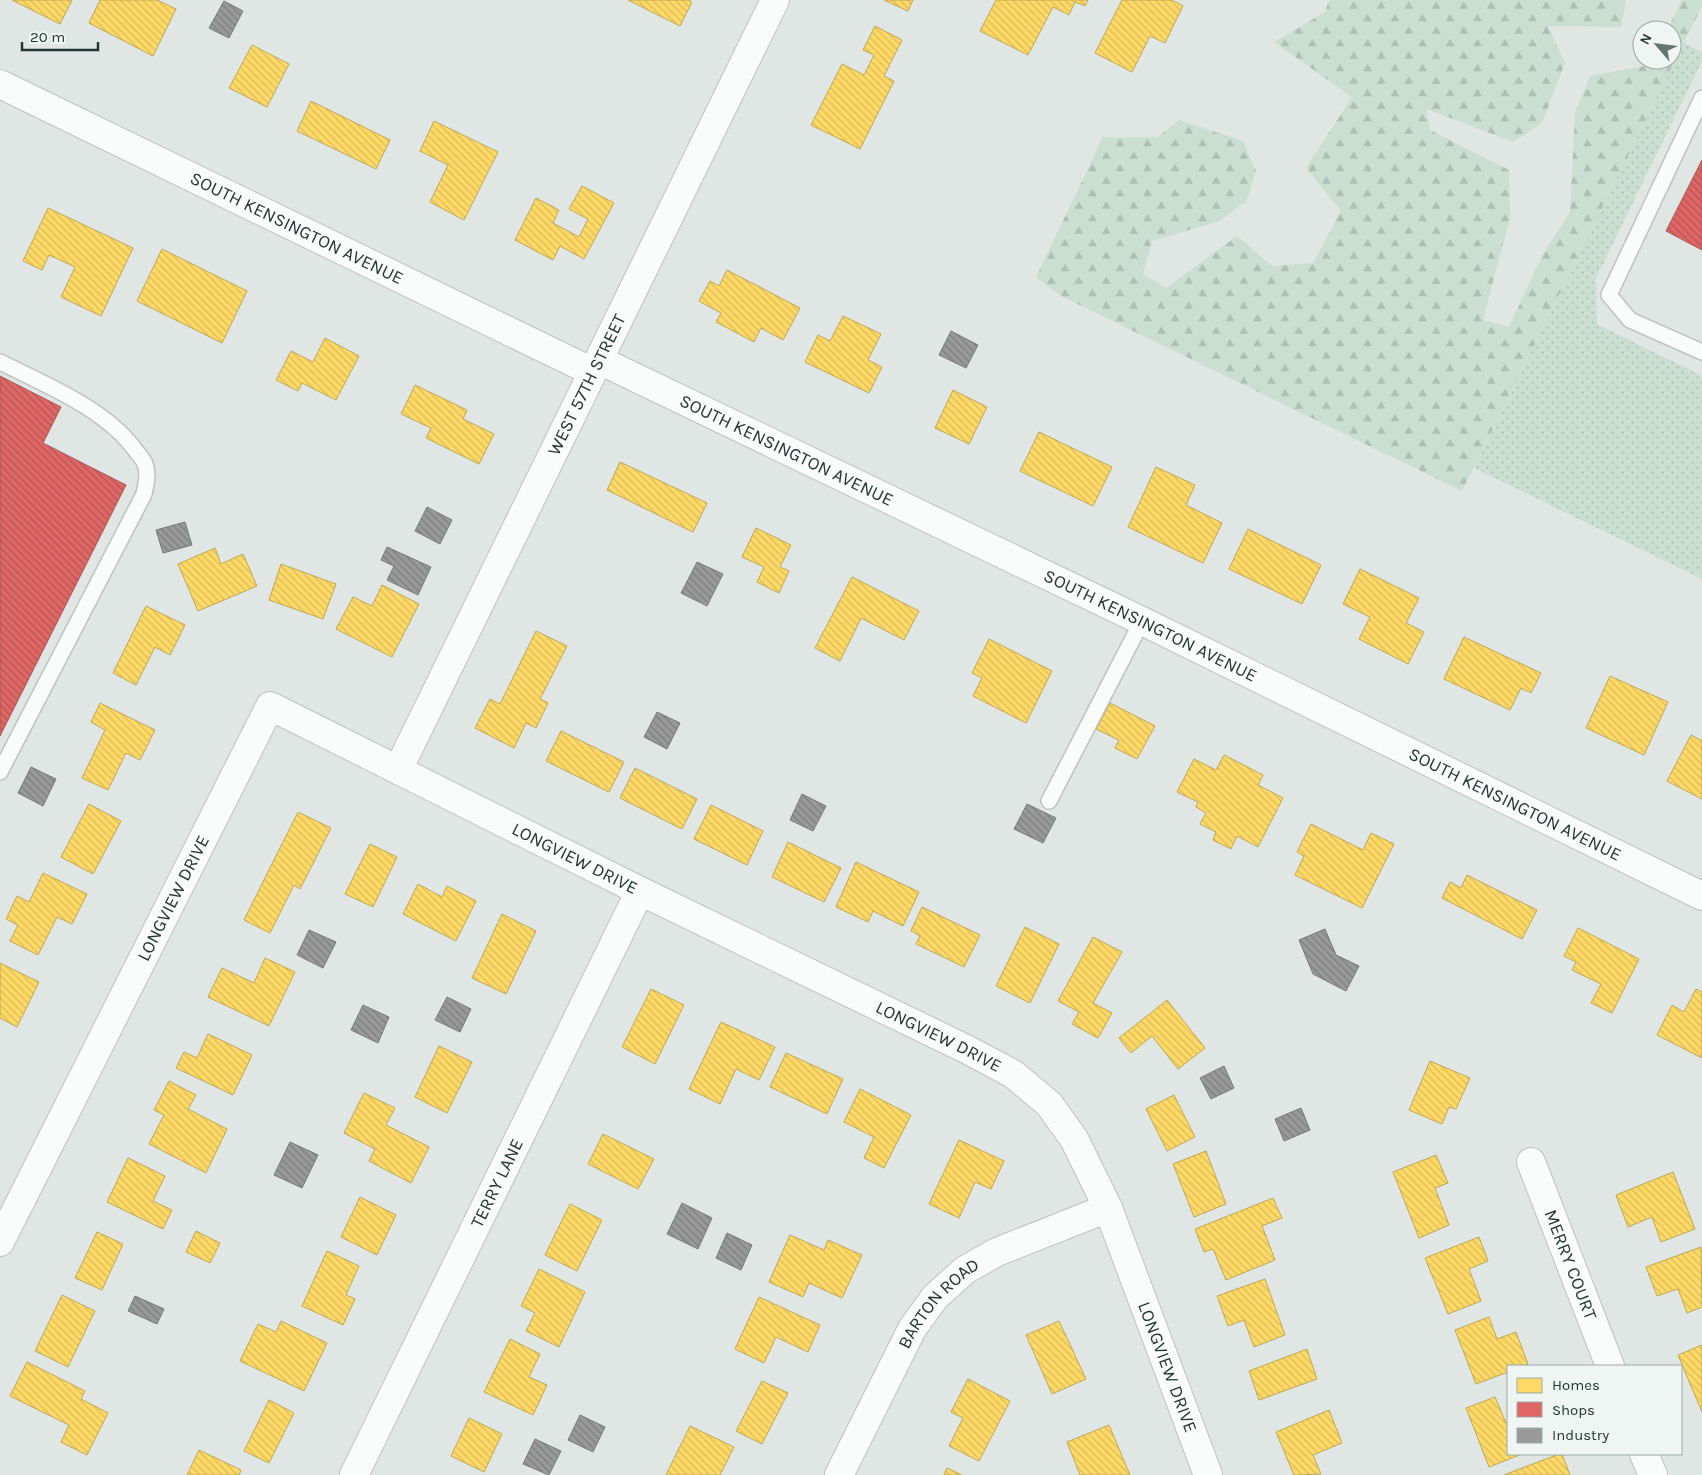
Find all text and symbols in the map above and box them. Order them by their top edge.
scale bar [22,20,99,52]
north arrow [1632,20,1682,70]
text: 20 m [30,28,65,46]
text: N [1636,31,1656,48]
street label: SOUTH KENSINGTON AVENUE [187,167,407,289]
street label: WEST 57TH STREET [543,310,631,459]
street label: SOUTH KENSINGTON AVENUE [676,389,897,511]
street label: SOUTH KENSINGTON AVENUE [1040,564,1261,687]
street label: SOUTH KENSINGTON AVENUE [1405,743,1625,866]
street label: LONGVIEW DRIVE [508,818,641,899]
street label: LONGVIEW DRIVE [132,832,214,965]
street label: LONGVIEW DRIVE [872,996,1005,1077]
street label: TERRY LANE [466,1135,528,1231]
street label: MERRY COURT [1540,1206,1602,1323]
street label: BARTON ROAD [893,1253,983,1352]
street label: LONGVIEW DRIVE [1133,1299,1202,1435]
legend [1507,1365,1682,1455]
text: Homes [1552,1376,1600,1394]
text: Shops [1552,1401,1595,1419]
text: Industry [1552,1426,1609,1444]

